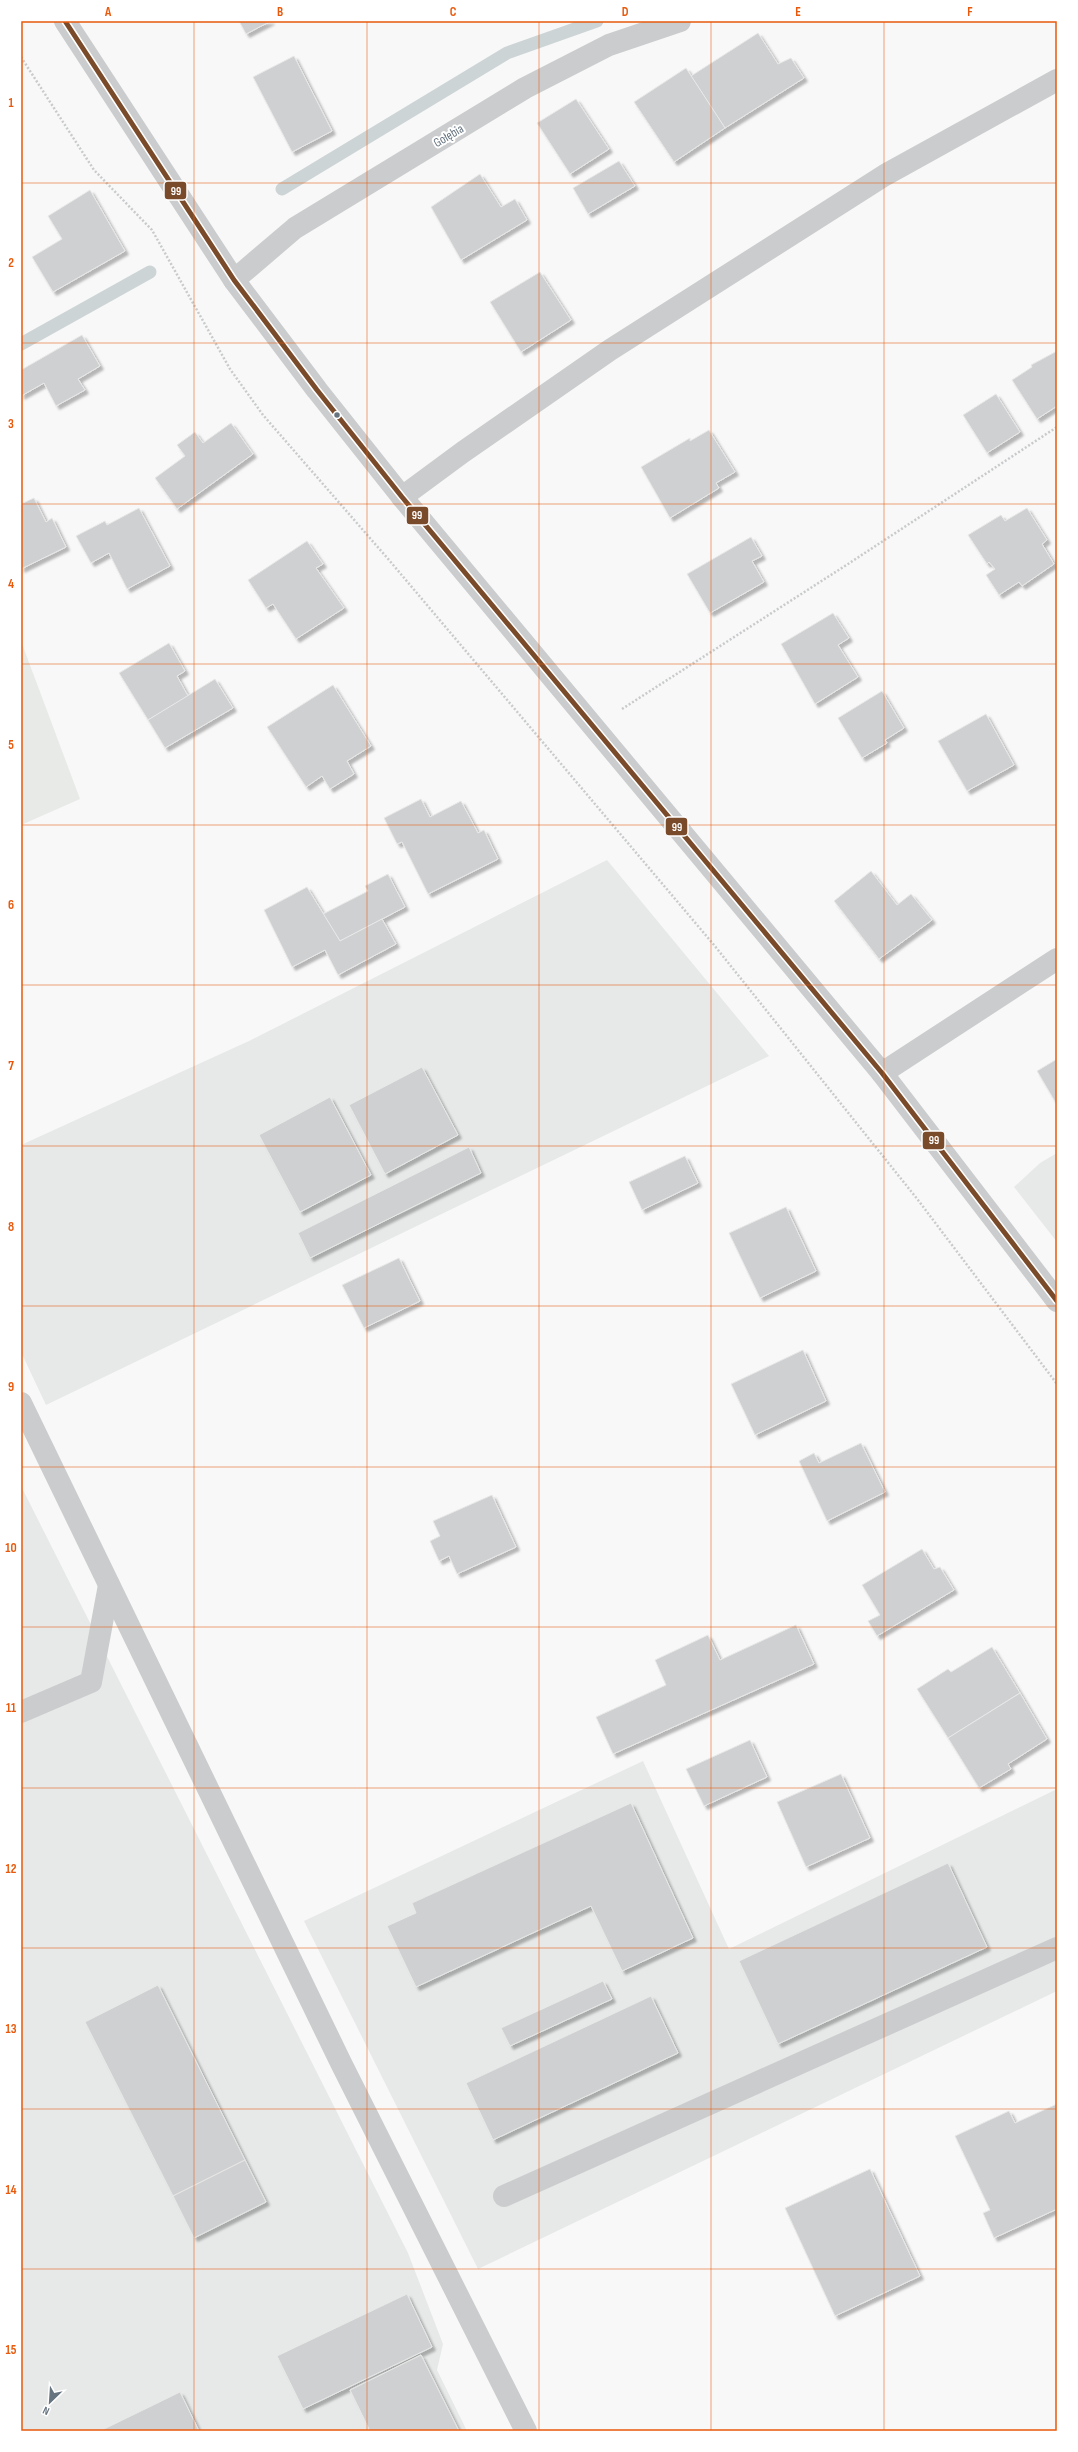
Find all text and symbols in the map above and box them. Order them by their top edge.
text: A [104,4,112,20]
text: B [277,4,283,20]
text: C [450,4,457,20]
text: D [622,4,629,20]
text: E [795,4,801,20]
text: F [967,4,973,20]
text: 1 [8,95,14,111]
street label: Gołębia [431,121,467,151]
line badge: 99 [164,181,187,200]
text: 99 [171,185,181,198]
text: 2 [8,255,14,271]
unlabelled marker [332,410,342,420]
text: 3 [8,416,14,432]
line badge: 99 [406,506,429,525]
text: 99 [412,509,422,522]
text: 4 [8,576,14,592]
text: 5 [8,737,14,753]
line badge: 99 [665,817,688,836]
text: 99 [672,821,682,834]
text: 6 [8,897,14,913]
text: 7 [8,1058,14,1074]
line badge: 99 [922,1131,945,1150]
text: 99 [929,1134,939,1147]
text: 8 [8,1219,14,1235]
text: 9 [8,1379,14,1395]
text: 10 [5,1540,17,1556]
text: 11 [6,1700,16,1716]
text: 12 [6,1861,17,1877]
text: 13 [6,2021,17,2037]
text: 14 [5,2182,17,2198]
text: 15 [6,2342,17,2358]
north arrow [30,2382,70,2422]
text: N [40,2403,51,2418]

